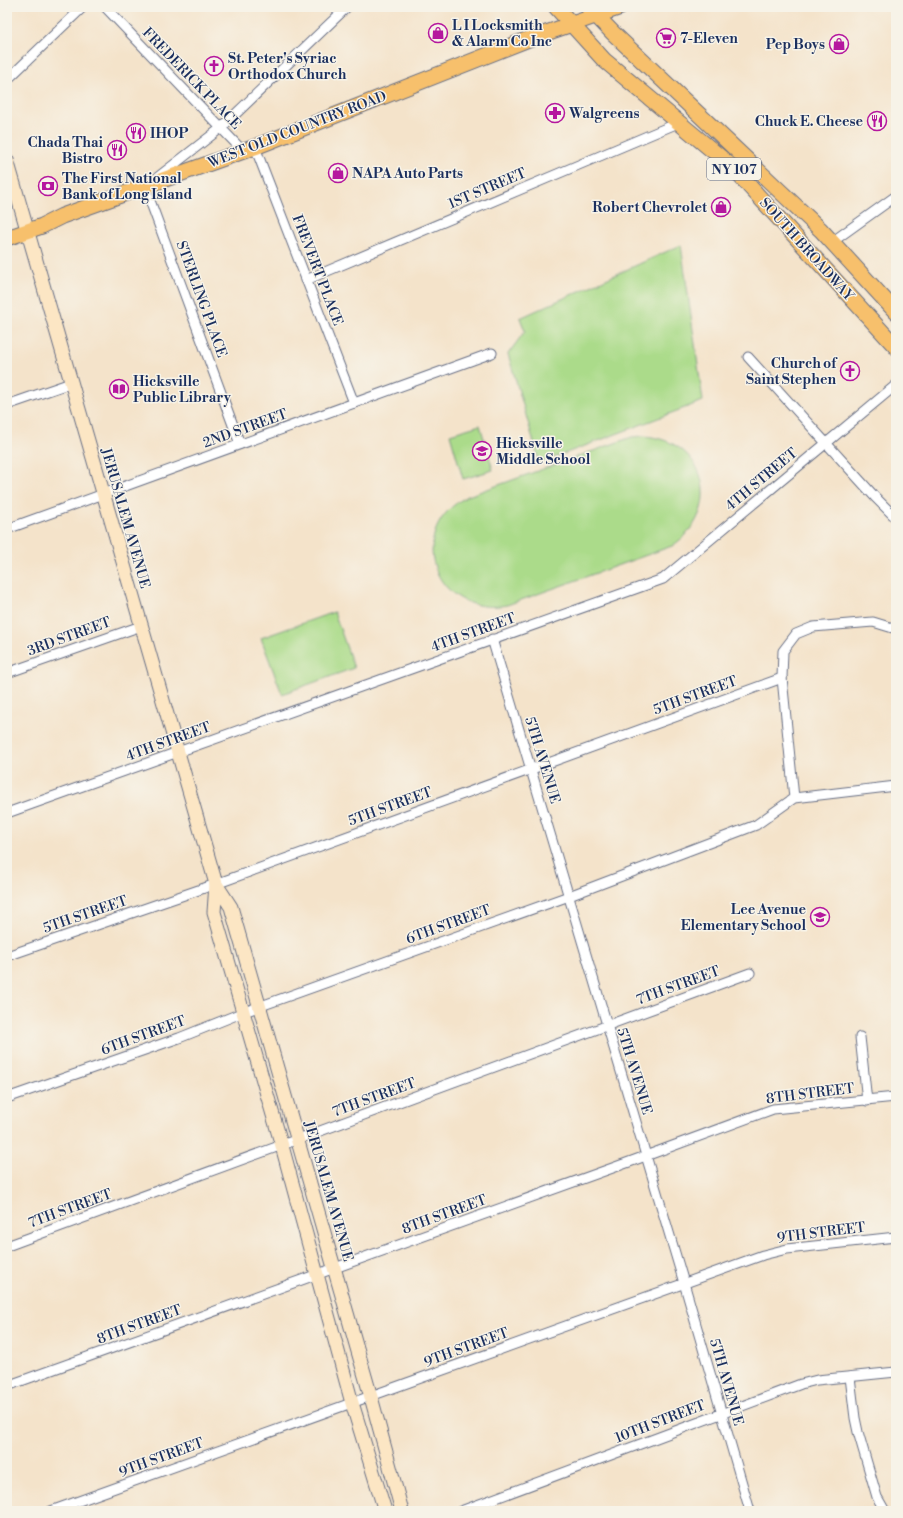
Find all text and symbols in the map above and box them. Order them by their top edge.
place label: L I Locksmith & Alarm Co Inc [452,17,552,51]
shop icon: L I Locksmith & Alarm Co Inc [427,22,449,44]
street label: FREDERICK PLACE [138,24,244,133]
supermarket icon: 7-Eleven [655,27,677,49]
place label: 7-Eleven [680,30,738,48]
shop icon: Pep Boys [828,33,850,55]
place label: Pep Boys [766,36,825,54]
place label: St. Peter's Syriac Orthodox Church [228,50,347,84]
church icon: St. Peter's Syriac Orthodox Church [203,55,225,77]
street label: WEST OLD COUNTRY ROAD [205,87,389,173]
pharmacy icon: Walgreens [544,102,566,124]
place label: Walgreens [568,105,639,123]
restaurant icon: Chuck E. Cheese [866,110,888,132]
place label: Chuck E. Cheese [755,113,863,131]
restaurant icon: IHOP [125,122,147,144]
place label: IHOP [150,125,188,143]
place label: Chada Thai Bistro [28,134,104,168]
restaurant icon: Chada Thai Bistro [106,139,128,161]
road number: NY 107 [707,158,761,180]
shop icon: NAPA Auto Parts [327,162,349,184]
street label: 1ST STREET [446,164,529,213]
place label: NAPA Auto Parts [352,165,463,183]
place label: The First National Bank of Long Island [62,170,192,204]
bank icon: The First National Bank of Long Island [37,175,59,197]
street label: SOUTH BROADWAY [755,194,858,306]
shop icon: Robert Chevrolet [710,196,732,218]
place label: Robert Chevrolet [592,199,708,217]
street label: FREVERT PLACE [288,212,347,328]
street label: STERLING PLACE [172,239,230,360]
place label: Church of Saint Stephen [746,355,838,389]
church icon: Church of Saint Stephen [839,360,861,382]
place label: Hicksville Public Library [133,373,232,407]
library icon: Hicksville Public Library [108,378,130,400]
street label: 2ND STREET [201,405,290,453]
place label: Hicksville Middle School [496,435,591,469]
school or university icon: Hicksville Middle School [471,440,493,462]
street label: 4TH STREET [722,444,802,515]
street label: JERUSALEM AVENUE [96,445,154,591]
street label: 4TH STREET [429,609,518,657]
street label: 3RD STREET [25,613,114,660]
street label: 5TH STREET [651,672,740,719]
street label: 5TH AVENUE [520,715,564,806]
street label: 4TH STREET [124,718,213,766]
street label: 5TH STREET [346,783,435,830]
street label: 5TH STREET [41,892,130,938]
street label: 6TH STREET [403,901,493,949]
place label: Lee Avenue Elementary School [681,901,806,935]
school or university icon: Lee Avenue Elementary School [809,906,831,928]
street label: 7TH STREET [634,962,723,1009]
street label: 6TH STREET [98,1012,188,1060]
street label: 5TH AVENUE [612,1026,656,1117]
street label: 7TH STREET [330,1074,419,1121]
street label: 8TH STREET [765,1080,856,1108]
street label: JERUSALEM AVENUE [299,1118,357,1264]
street label: 7TH STREET [26,1185,115,1232]
street label: 8TH STREET [399,1191,489,1239]
street label: 9TH STREET [776,1219,866,1247]
street label: 8TH STREET [94,1301,184,1349]
street label: 9TH STREET [421,1324,511,1372]
street label: 5TH AVENUE [705,1337,747,1428]
street label: 10TH STREET [613,1396,708,1447]
street label: 9TH STREET [116,1434,206,1482]

